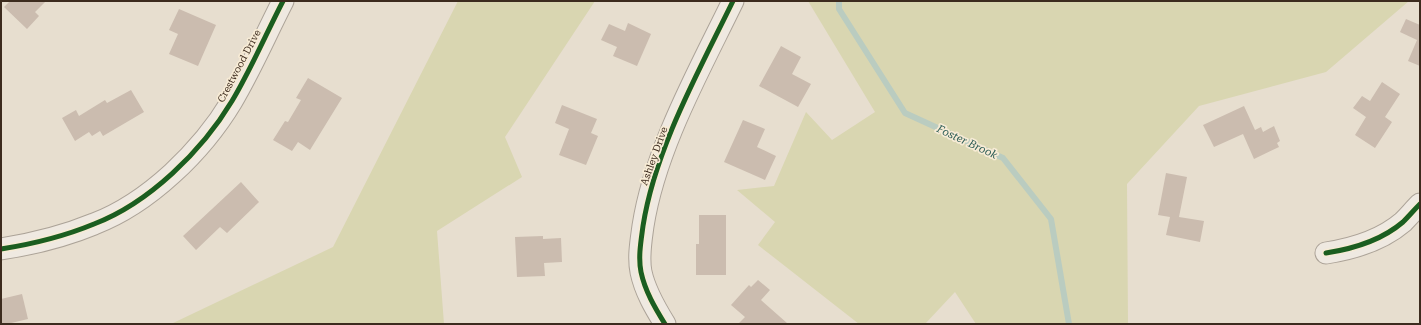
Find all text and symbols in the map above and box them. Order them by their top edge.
street label: Crestwood Drive [215,27,263,104]
water label: Foster Brook [934,122,999,162]
street label: Ashley Drive [638,125,670,187]

